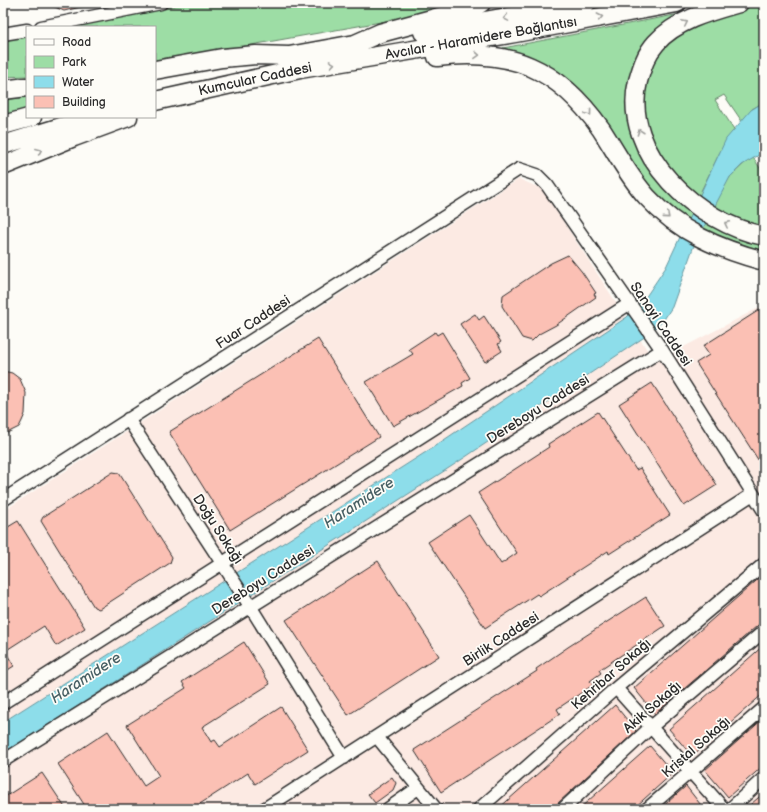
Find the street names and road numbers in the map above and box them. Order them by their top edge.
street label: Avcılar - Haramidere Bağlantısı [384,13,578,63]
street label: Kumcular Caddesi [197,59,313,99]
street label: Sanayi Caddesi [627,279,695,369]
street label: Fuar Caddesi [213,292,293,352]
street label: Dereboyu Caddesi [484,371,592,447]
street label: Doğu Sokağı [189,491,247,567]
street label: Dereboyu Caddesi [209,542,317,618]
street label: Birlik Caddesi [460,608,542,670]
street label: Kehribar Sokağı [568,635,654,713]
street label: Akik Sokağı [619,677,685,737]
street label: Kristal Sokağı [658,713,734,781]

